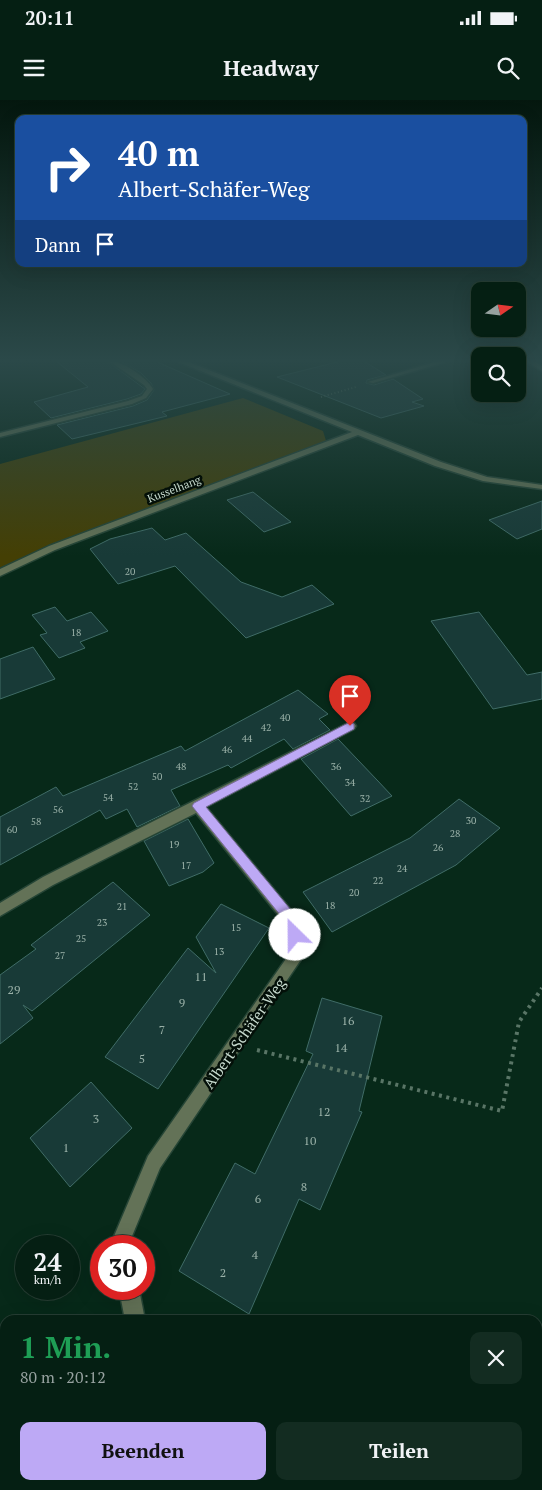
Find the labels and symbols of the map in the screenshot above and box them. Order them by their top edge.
north arrow [471,282,526,338]
street label: Kusselhang [145,472,203,506]
house number: 20 [125,565,135,578]
house number: 18 [71,626,81,639]
pin [329,675,371,726]
house number: 40 [280,711,290,724]
house number: 42 [261,721,271,734]
house number: 44 [242,732,253,745]
house number: 46 [222,743,233,756]
house number: 48 [176,760,186,773]
house number: 36 [331,760,342,773]
house number: 50 [152,770,162,783]
house number: 34 [345,776,356,789]
house number: 52 [128,780,138,793]
house number: 54 [103,791,114,804]
house number: 32 [360,792,370,805]
house number: 56 [53,803,64,816]
house number: 30 [466,814,476,827]
house number: 58 [31,815,41,828]
house number: 60 [7,823,17,836]
house number: 28 [450,827,460,840]
house number: 19 [169,838,179,851]
house number: 26 [433,841,444,854]
house number: 17 [181,859,191,872]
house number: 24 [397,862,408,875]
house number: 22 [373,874,383,887]
house number: 20 [349,886,359,899]
house number: 18 [325,899,335,912]
house number: 21 [117,900,127,913]
position arrow [268,908,320,960]
house number: 23 [97,916,107,929]
house number: 15 [231,921,241,934]
house number: 25 [76,932,86,945]
house number: 13 [214,945,224,958]
house number: 27 [55,949,65,962]
house number: 11 [195,969,207,984]
street label: Albert-Schäfer-Weg [198,973,290,1092]
house number: 29 [8,982,20,997]
house number: 9 [179,995,185,1010]
house number: 16 [342,1013,355,1028]
house number: 7 [159,1022,165,1037]
house number: 14 [335,1040,348,1055]
house number: 5 [139,1051,145,1066]
house number: 12 [318,1104,330,1119]
house number: 3 [93,1111,99,1126]
house number: 10 [304,1133,316,1148]
house number: 1 [63,1140,69,1155]
house number: 8 [301,1179,307,1194]
house number: 6 [255,1191,262,1206]
speed limit sign: 30 [90,1235,155,1300]
house number: 4 [252,1247,259,1262]
house number: 2 [220,1265,226,1280]

